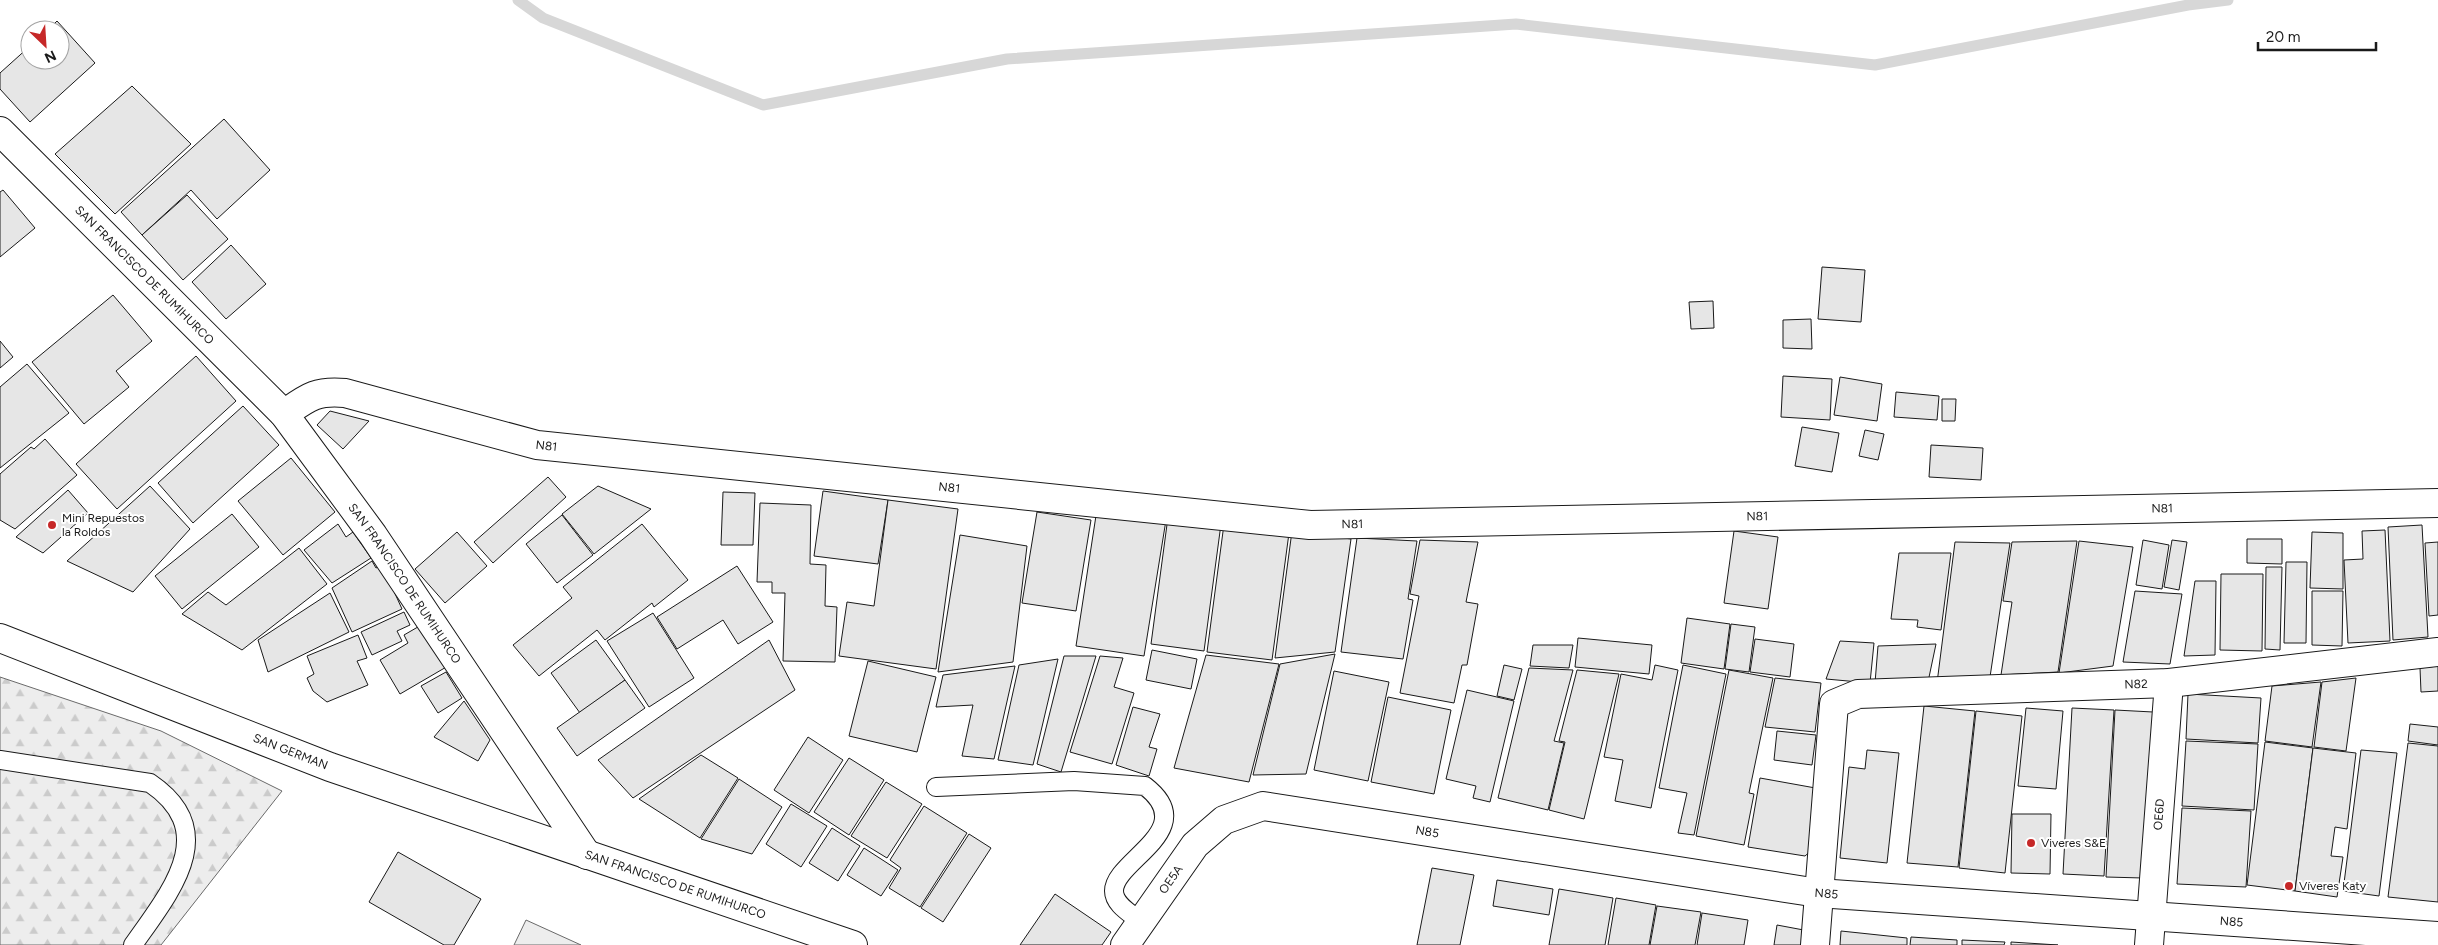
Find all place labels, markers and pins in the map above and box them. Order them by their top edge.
place label: Mini Repuestos la Roldos [62,511,145,539]
marker: Mini Repuestos la Roldos [46,519,58,531]
place label: Viveres S&E [2041,836,2106,850]
marker: Viveres S&E [2025,837,2037,849]
place label: Víveres Katy [2299,879,2367,893]
marker: Víveres Katy [2283,880,2295,892]

